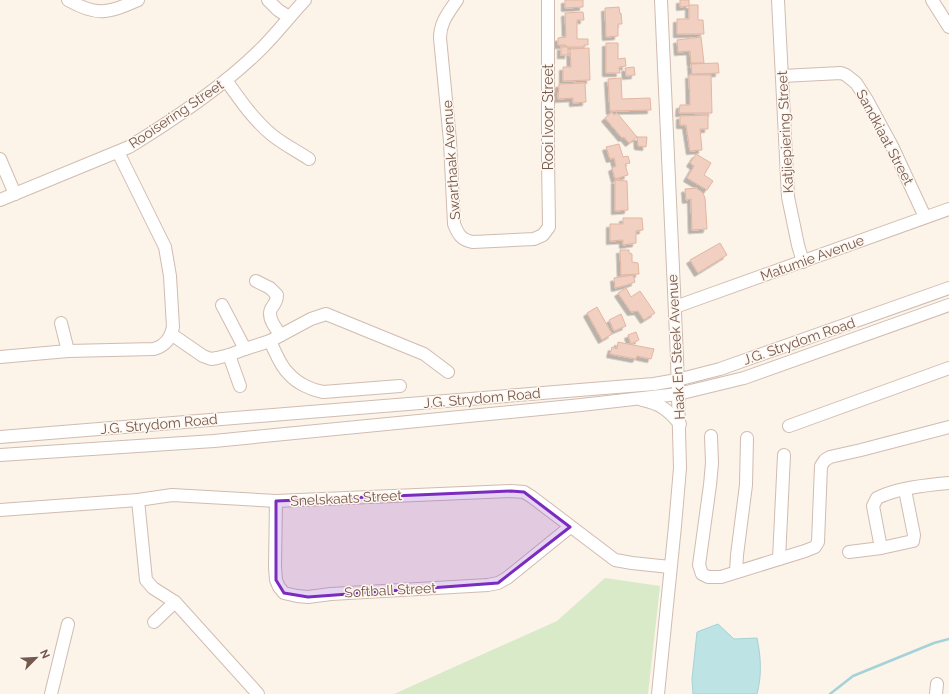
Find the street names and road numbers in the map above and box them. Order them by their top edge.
street label: Rooi Ivoor Street [540,63,556,170]
street label: Katjiepiering Street [774,70,796,194]
street label: Rooisering Street [126,76,227,152]
street label: Sandkiaat Street [853,87,917,188]
street label: Swarthaak Avenue [439,100,463,220]
street label: Matumie Avenue [758,232,866,284]
street label: Haak En Steek Avenue [664,274,688,420]
street label: J.G. Strydom Road [741,314,857,368]
street label: J.G. Strydom Road [423,385,541,411]
street label: J.G. Strydom Road [100,411,218,437]
street label: Snelskaats Street [290,487,403,509]
street label: Softball Street [344,580,437,600]

